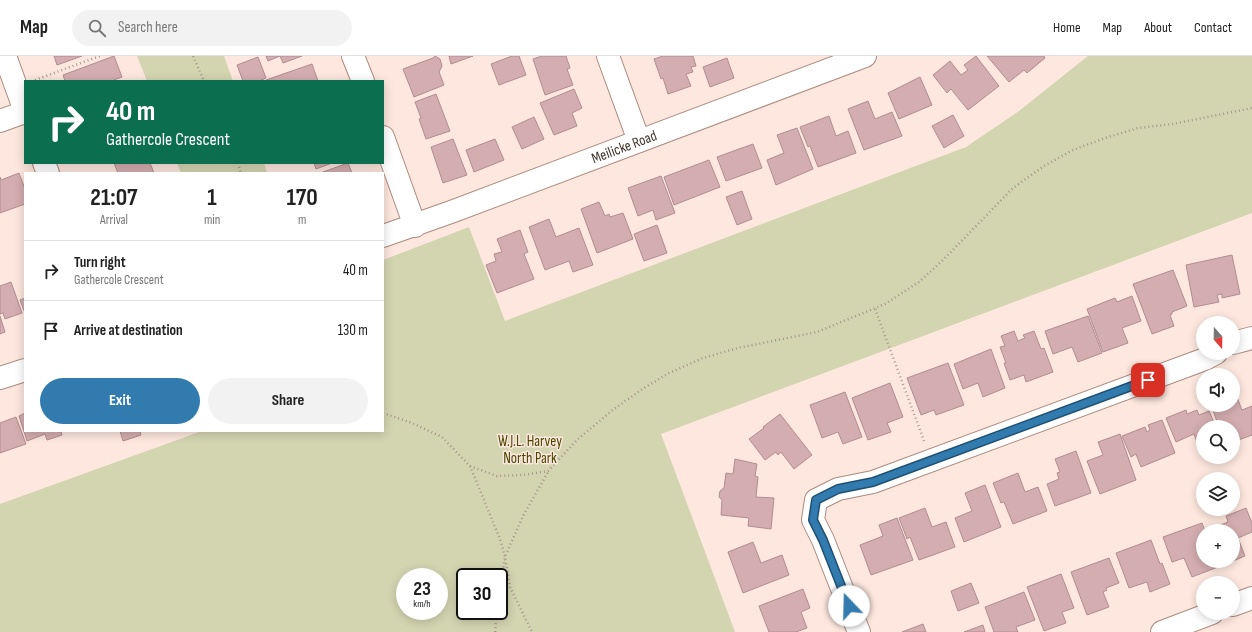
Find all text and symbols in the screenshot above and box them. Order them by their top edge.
search box [72,10,352,46]
text: Map [20,16,48,39]
icon: search [86,17,108,39]
text: Search here [118,18,178,37]
text: Home [1053,19,1081,36]
text: Map [1103,19,1122,36]
text: About [1144,19,1172,36]
text: Contact [1194,19,1232,36]
text: 40 m [106,95,155,128]
icon: right [40,96,92,148]
street label: Meilicke Road [589,126,660,168]
text: Gathercole Crescent [106,129,230,150]
text: 21:07 [90,183,138,212]
text: 1 [207,183,217,212]
text: 170 [287,183,318,212]
text: Arrival [100,212,128,228]
text: min [204,212,220,228]
text: m [298,212,306,228]
text: Turn right [74,253,126,272]
icon: right [40,260,62,282]
text: 40 m [343,261,368,280]
text: Gathercole Crescent [74,272,164,288]
north arrow [1196,316,1240,360]
map controls [1196,316,1240,620]
icon: arrive [40,320,62,342]
text: Arrive at destination [74,321,183,340]
text: 130 m [338,321,368,340]
pin [1131,363,1165,397]
button: sound [1196,368,1240,412]
icon: arrive [1137,369,1159,391]
button: Exit [40,378,200,424]
button: Share [208,378,368,424]
button: search [1196,420,1240,464]
park label: W.J.L. Harvey North Park [498,432,562,468]
button: layers [1196,472,1240,516]
button: + [1196,524,1240,568]
speed limit sign: 30 [456,568,508,620]
button: − [1196,576,1240,620]
text: 23 [413,577,431,601]
position arrow [828,585,870,627]
text: km/h [413,598,431,610]

